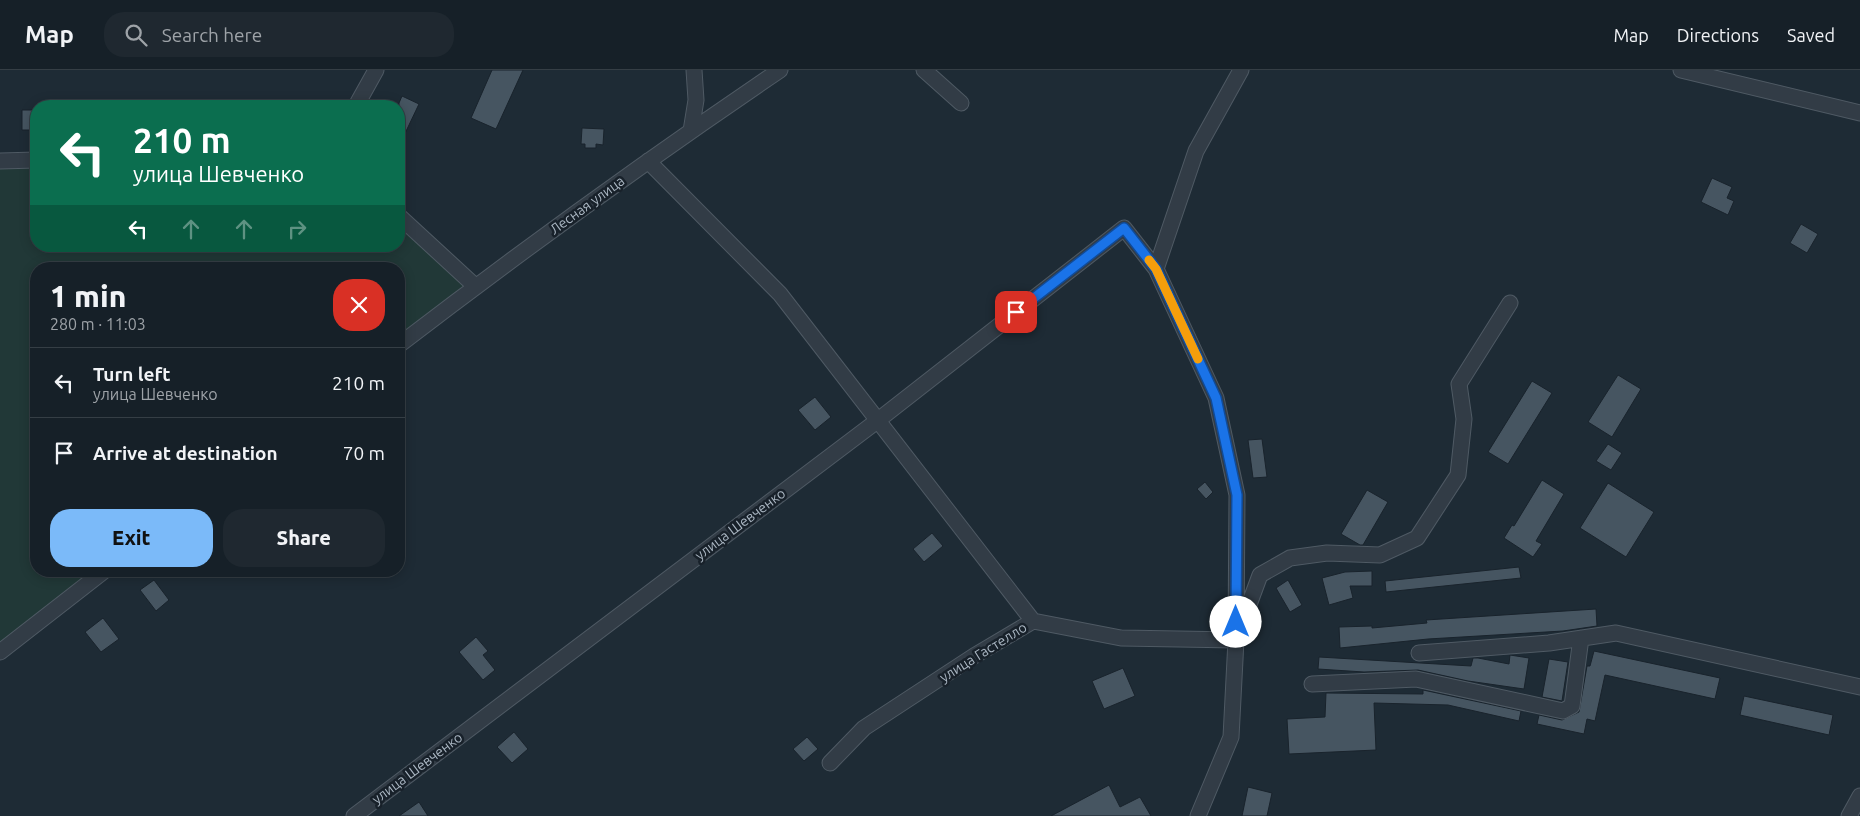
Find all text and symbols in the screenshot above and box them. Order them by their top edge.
search box [104,12,454,57]
text: Map [25,21,74,48]
icon: search [122,21,150,49]
text: Search here [162,24,262,46]
text: Map [1613,25,1649,45]
text: Directions [1677,25,1759,45]
text: Saved [1787,25,1835,45]
icon: left [50,120,115,185]
text: 210 m [133,120,231,160]
text: улица Шевченко [133,161,304,186]
street label: Лесная улица [547,173,627,237]
icon: left [124,215,152,243]
icon: ahead [177,215,205,243]
icon: ahead [230,215,258,243]
icon: right [283,215,311,243]
text: 1 min [50,279,126,313]
button: close [333,279,385,331]
pin [995,291,1037,333]
icon: arrive [1002,298,1030,326]
text: 280 m · 11:03 [50,315,146,333]
text: Turn left [93,363,171,385]
icon: left [50,369,78,397]
text: 210 m [332,372,385,394]
text: улица Шевченко [93,385,218,403]
icon: arrive [50,439,78,467]
text: Arrive at destination [93,442,278,464]
text: 70 m [343,442,385,464]
street label: улица Шевченко [692,485,788,563]
button: Exit [50,509,213,567]
button: Share [223,509,385,567]
position arrow [1209,595,1261,647]
street label: улица Гастелло [936,619,1030,685]
street label: улица Шевченко [369,729,465,807]

